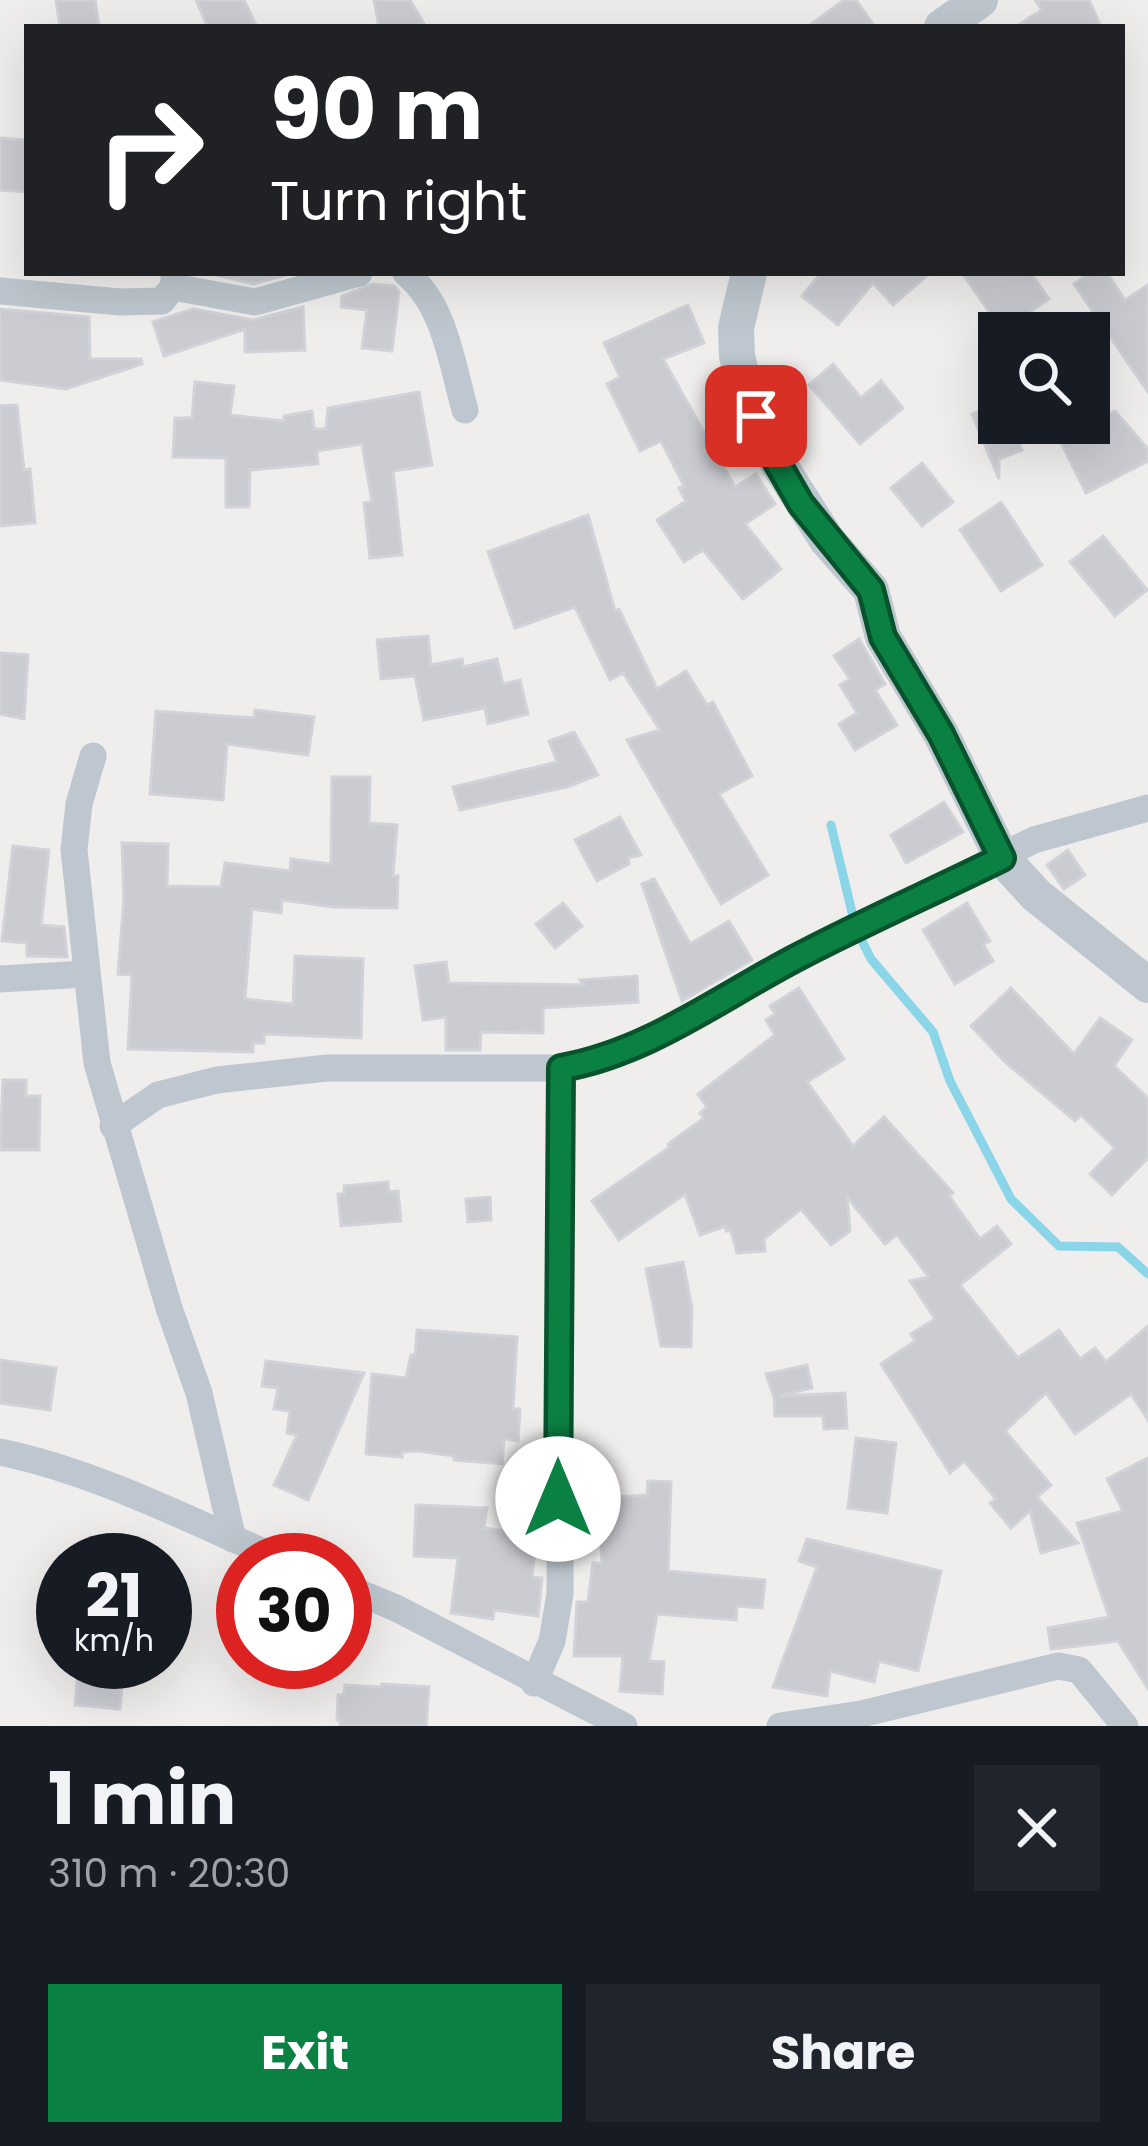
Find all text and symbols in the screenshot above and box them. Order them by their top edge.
text: 90 m [270,51,483,168]
icon: right [72,72,228,228]
text: Turn right [270,163,527,239]
map controls [978,312,1110,444]
button: search [978,312,1110,444]
pin [705,365,807,467]
icon: arrive [723,383,789,449]
position arrow [495,1436,621,1562]
speed limit sign: 30 [216,1533,372,1689]
text: 21 [86,1554,142,1638]
text: km/h [74,1619,154,1662]
text: 1 min [48,1748,236,1849]
button: close [974,1765,1100,1891]
text: 310 m · 20:30 [48,1846,290,1901]
button: Exit [48,1984,562,2122]
button: Share [586,1984,1100,2122]

